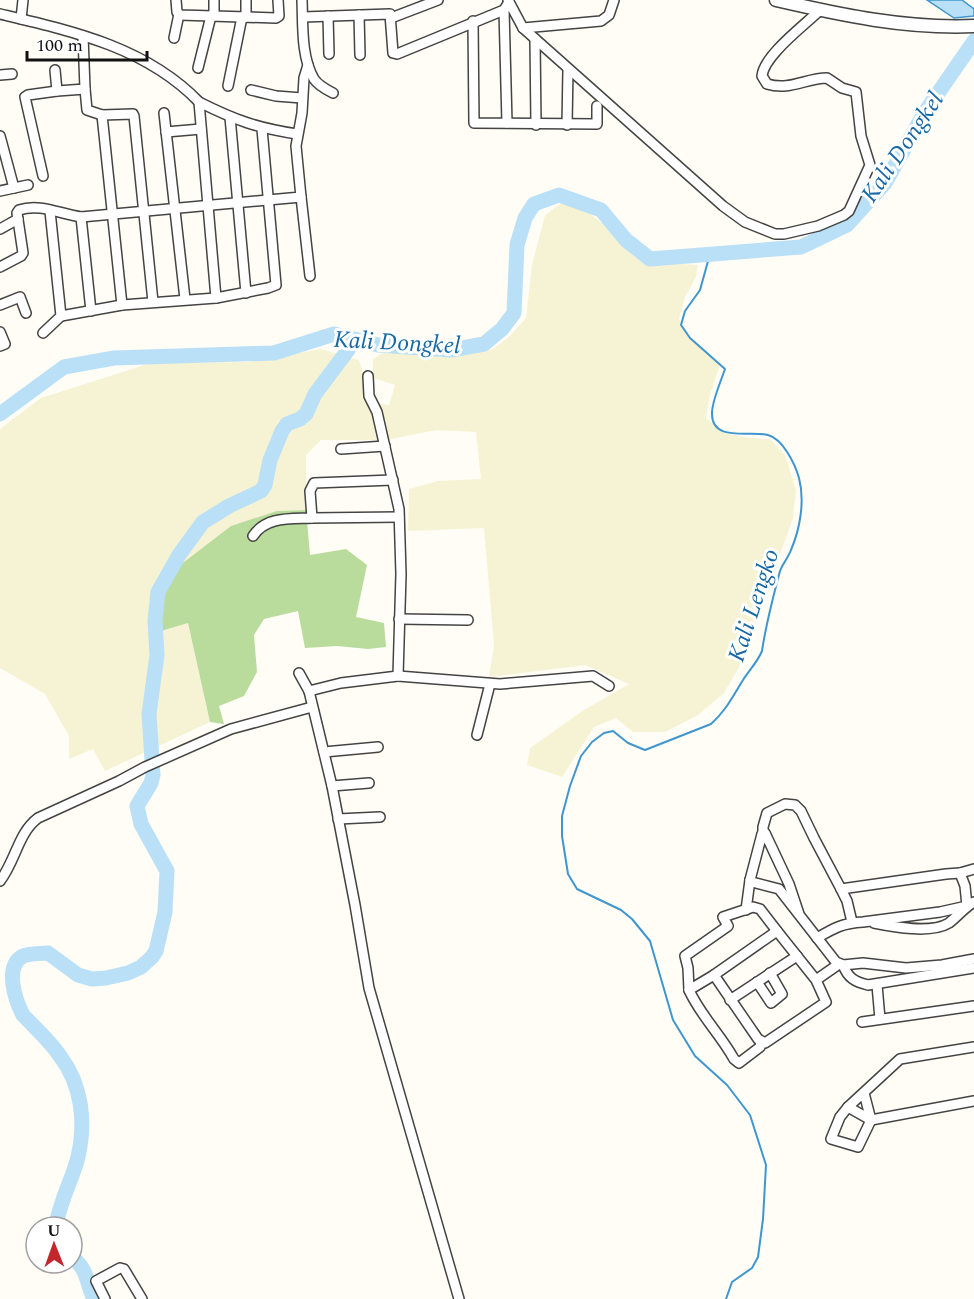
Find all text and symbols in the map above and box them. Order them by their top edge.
scale bar [27,24,147,62]
text: 100 m [36,32,83,59]
water label: Kali Dongkel [852,85,953,210]
water label: Kali Dongkel [333,322,461,364]
water label: Kali Lengko [719,544,789,667]
north arrow [24,1215,84,1275]
text: U [47,1219,61,1243]

